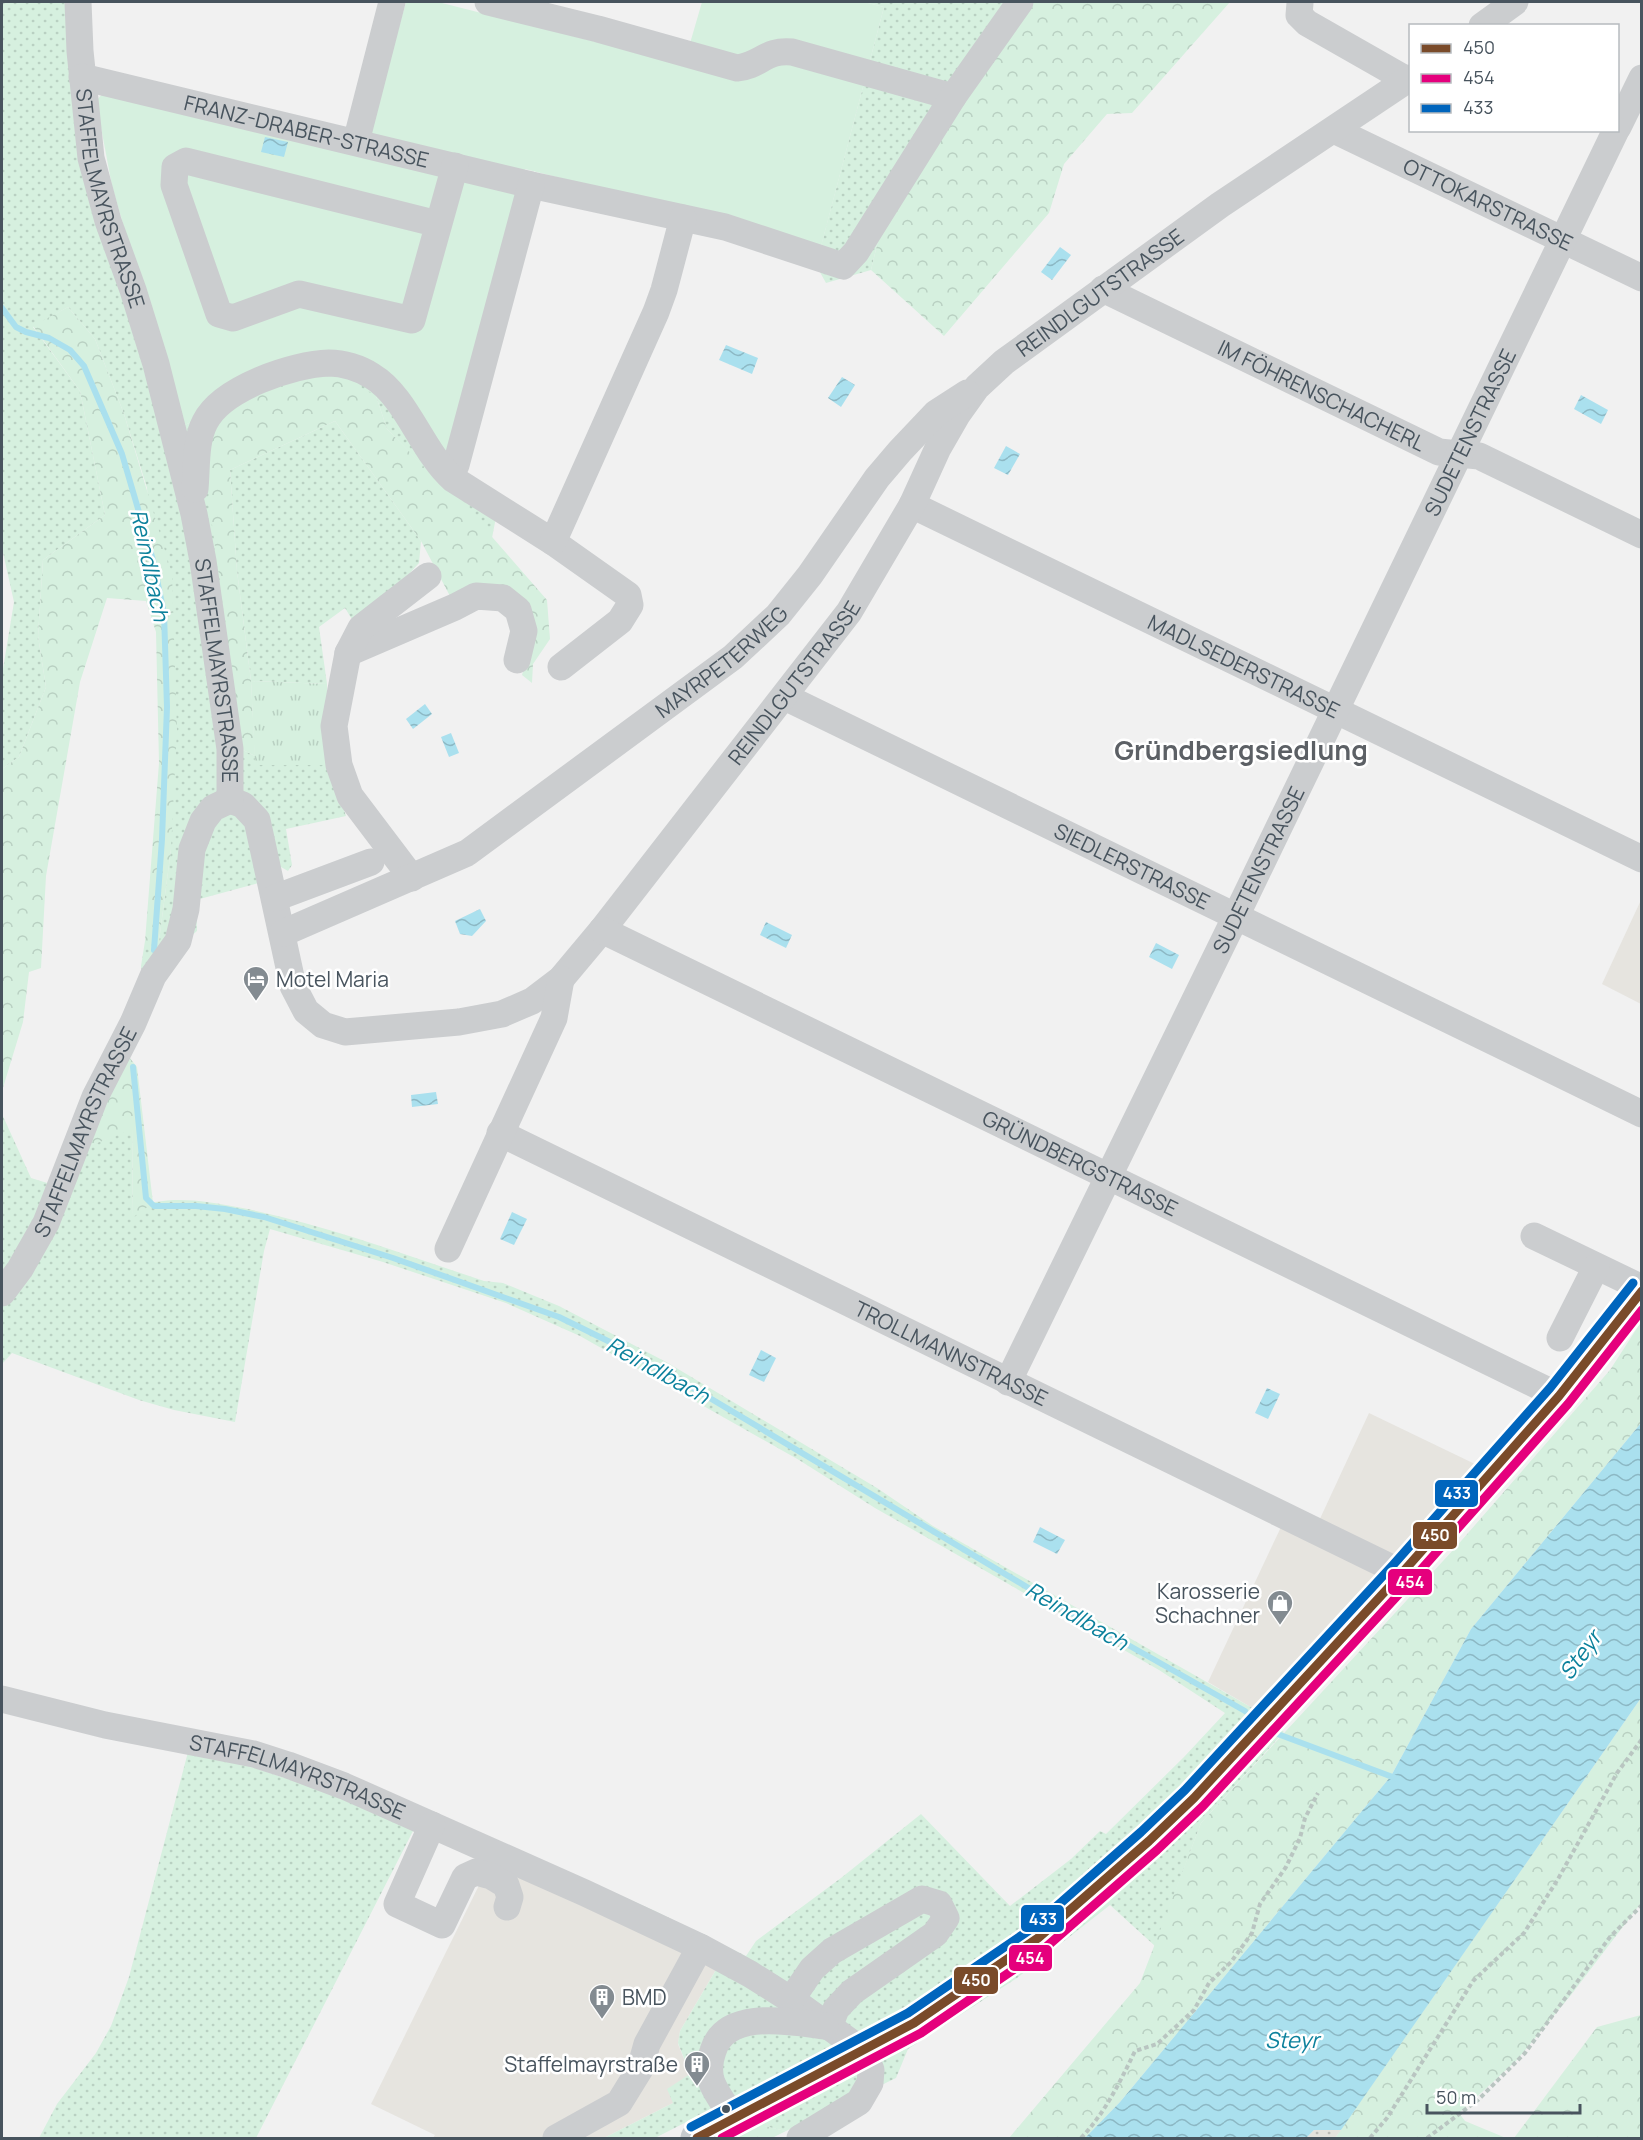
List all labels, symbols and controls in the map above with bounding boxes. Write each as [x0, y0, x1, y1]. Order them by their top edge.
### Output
legend [1409, 24, 1619, 132]
text: 450 [1463, 35, 1495, 59]
text: 454 [1463, 65, 1495, 89]
street label: STAFFELMAYRSTRASSE [70, 87, 152, 311]
street label: FRANZ-DRABER-STRASSE [181, 88, 432, 174]
text: 433 [1463, 95, 1494, 119]
street label: OTTOKARSTRASSE [1399, 151, 1578, 257]
street label: REINDLGUTSTRASSE [1010, 222, 1189, 363]
street label: IM FÖHRENSCHACHERL [1213, 333, 1430, 457]
street label: SUDETENSTRASSE [1418, 344, 1522, 521]
water label: Reindlbach [124, 506, 177, 625]
street label: STAFFELMAYRSTRASSE [189, 556, 244, 783]
street label: REINDLGUTSTRASSE [721, 595, 867, 771]
street label: MAYRPETERWEG [649, 600, 794, 724]
street label: MADLSEDERSTRASSE [1143, 608, 1345, 724]
district label: Gründbergsiedlung [1114, 731, 1368, 768]
street label: SUDETENSTRASSE [1206, 782, 1311, 958]
street label: SIEDLERSTRASSE [1050, 816, 1215, 916]
hotel icon: Motel Maria [241, 964, 271, 1002]
place label: Motel Maria [276, 965, 389, 993]
street label: STAFFELMAYRSTRASSE [27, 1022, 143, 1242]
street label: GRÜNDBERGSTRASSE [978, 1103, 1183, 1222]
street label: TROLLMANNSTRASSE [850, 1294, 1053, 1412]
water label: Reindlbach [601, 1329, 716, 1411]
line badge: 433 [1434, 1479, 1479, 1508]
text: 433 [1443, 1482, 1471, 1504]
line badge: 450 [1412, 1521, 1458, 1550]
text: 450 [1420, 1524, 1450, 1546]
line badge: 454 [1387, 1568, 1433, 1596]
text: 454 [1396, 1571, 1424, 1593]
water label: Reindlbach [1020, 1575, 1134, 1658]
place label: Karosserie Schachner [1155, 1577, 1260, 1629]
shop icon: Karosserie Schachner [1265, 1588, 1295, 1626]
water label: Steyr [1552, 1622, 1610, 1686]
street label: STAFFELMAYRSTRASSE [187, 1728, 410, 1825]
line badge: 433 [1020, 1904, 1065, 1933]
text: 433 [1029, 1908, 1057, 1930]
line badge: 454 [1008, 1944, 1053, 1972]
text: 454 [1016, 1947, 1044, 1969]
line badge: 450 [953, 1966, 999, 1995]
text: 450 [961, 1969, 991, 1991]
building icon: BMD [587, 1982, 617, 2020]
place label: BMD [622, 1983, 667, 2011]
water label: Steyr [1265, 2025, 1322, 2055]
building icon: Staffelmayrstraße [682, 2049, 712, 2087]
place label: Staffelmayrstraße [504, 2050, 678, 2078]
scale bar [1427, 2077, 1580, 2115]
text: 50 m [1436, 2085, 1476, 2109]
unlabelled marker [720, 2103, 732, 2115]

